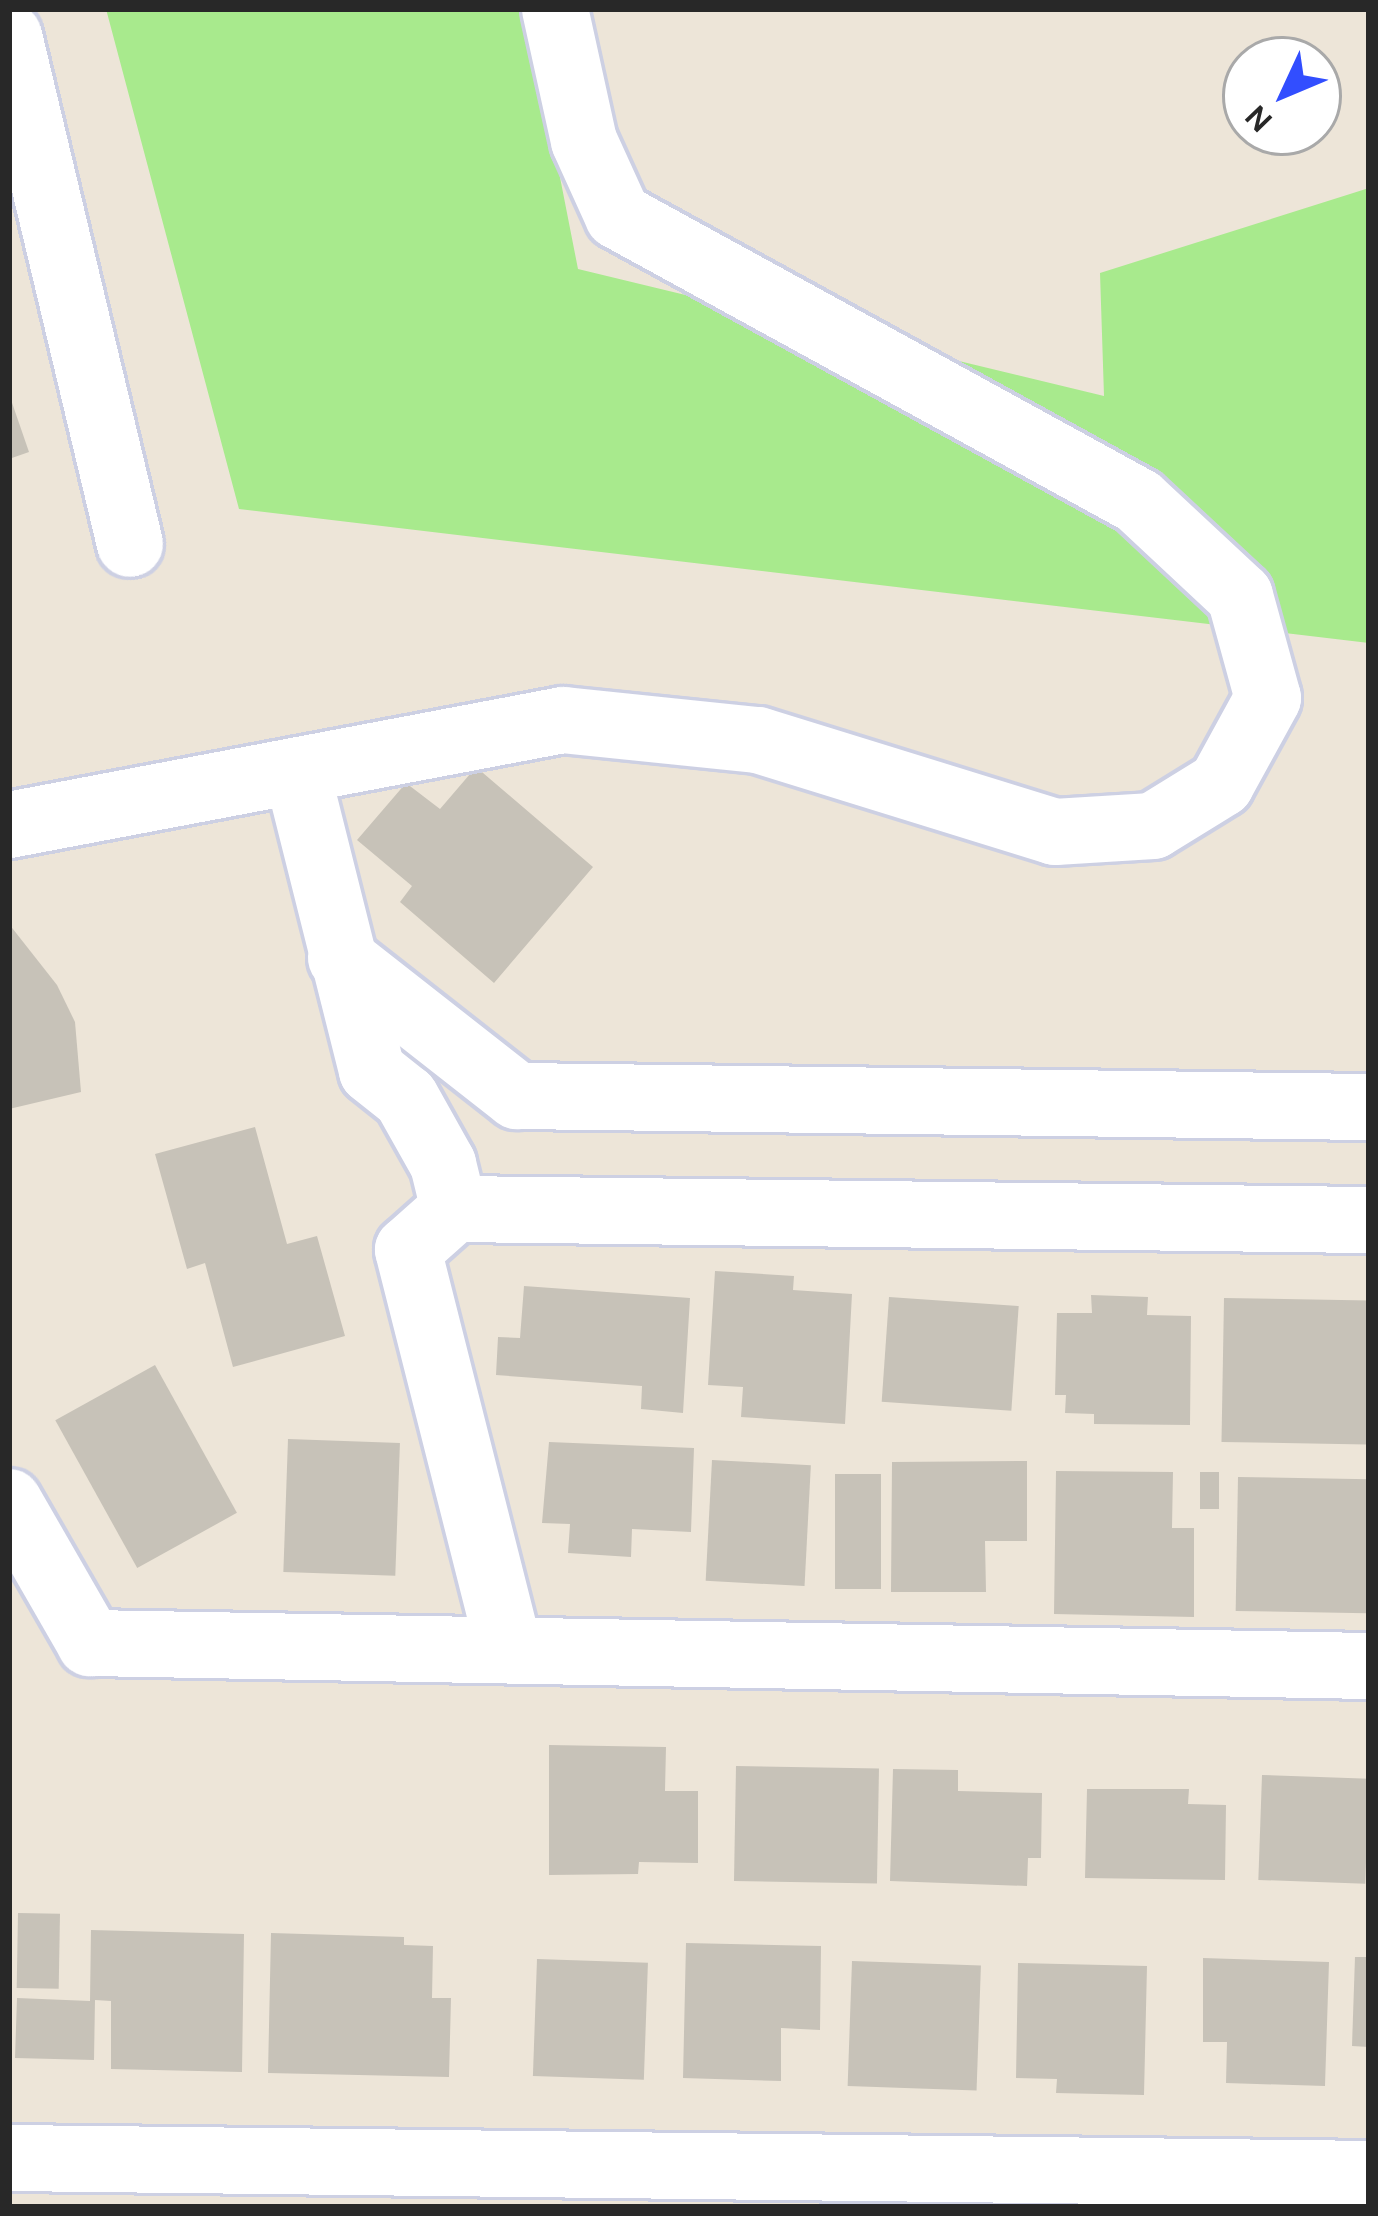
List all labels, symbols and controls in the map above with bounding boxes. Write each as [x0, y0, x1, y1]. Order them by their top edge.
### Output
north arrow [1222, 36, 1342, 156]
text: N [1236, 97, 1280, 141]

